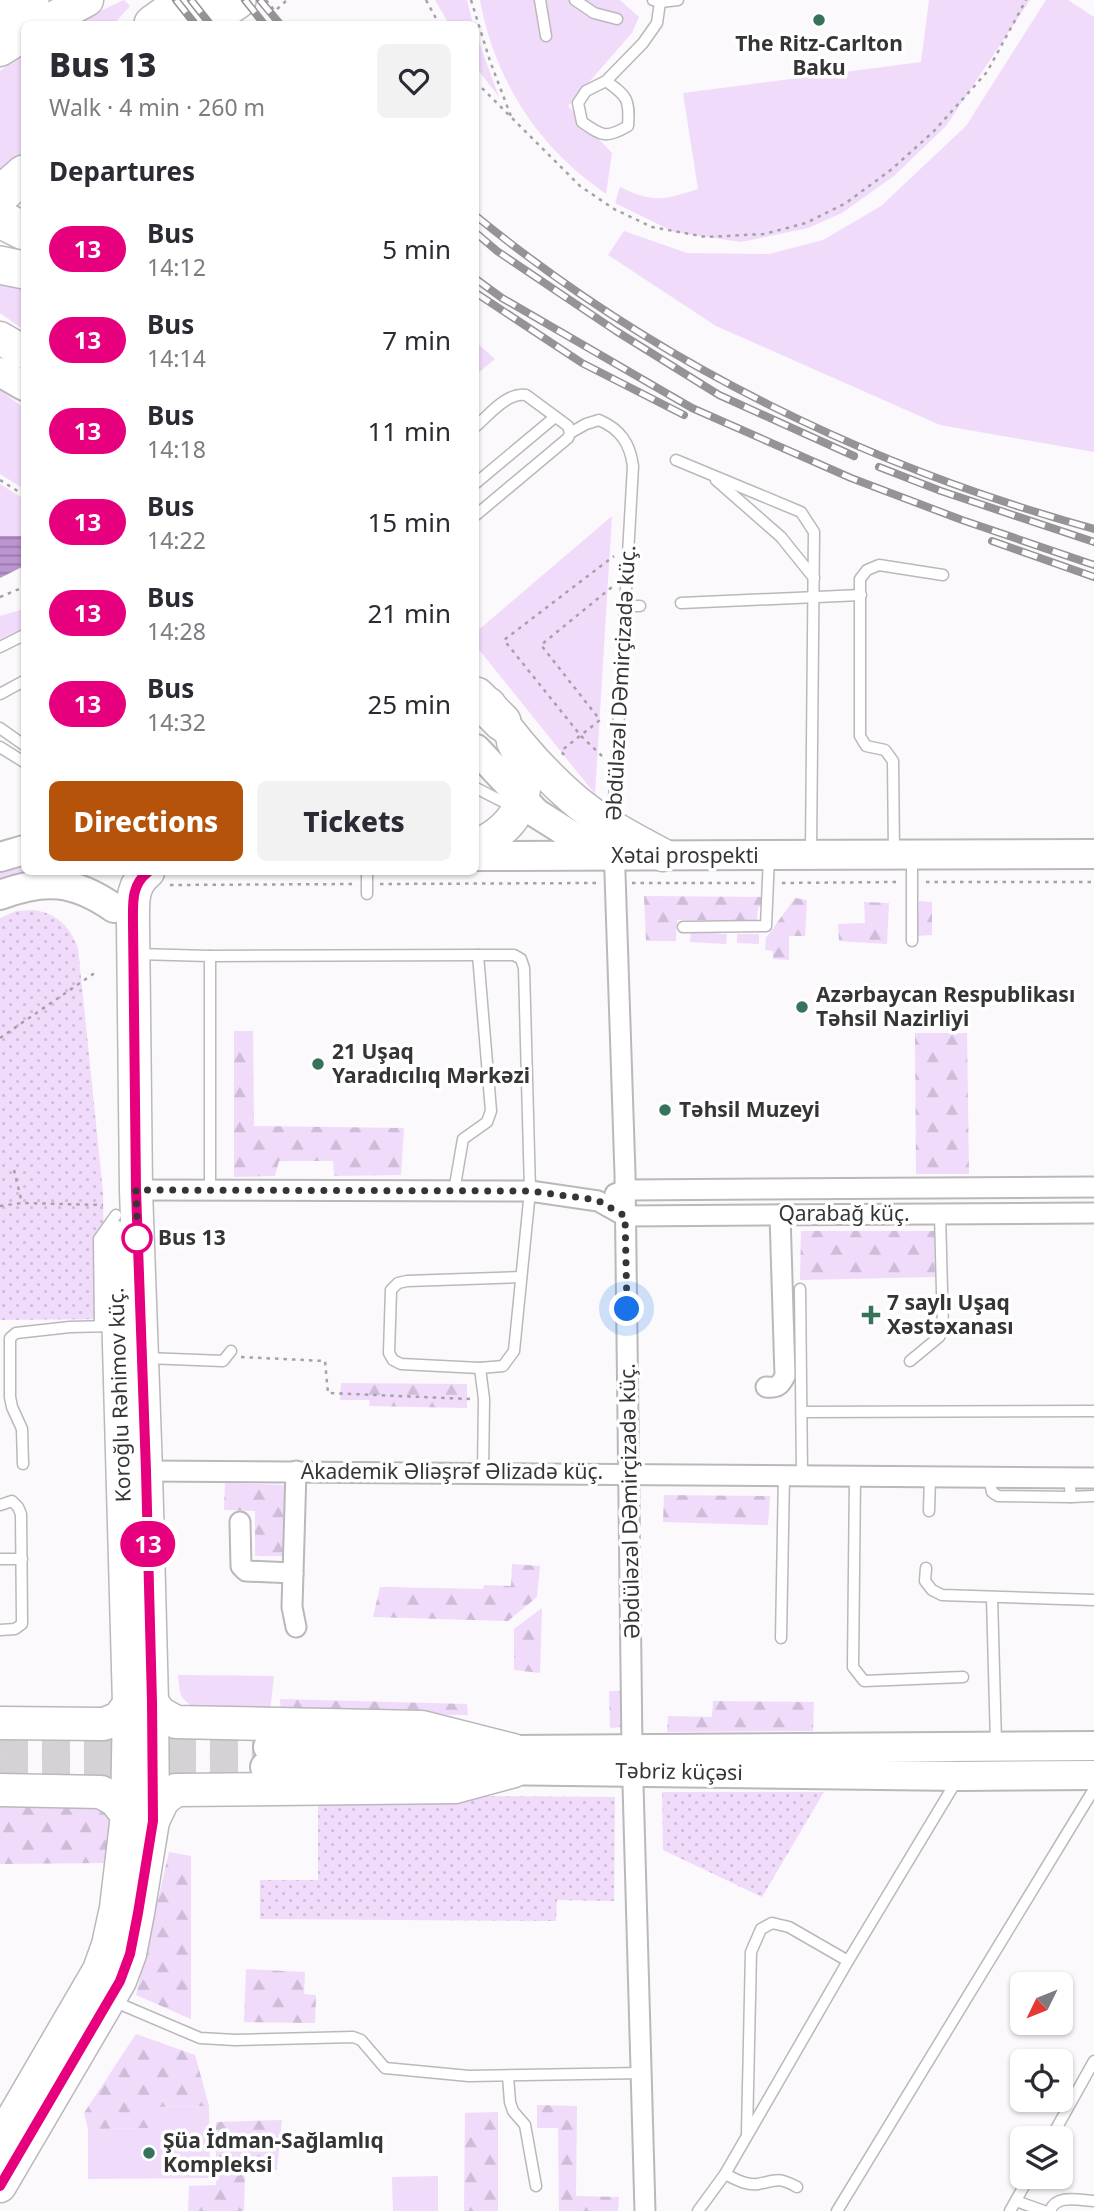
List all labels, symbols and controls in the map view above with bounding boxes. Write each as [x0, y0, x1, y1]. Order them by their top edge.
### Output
marker: The Ritz-Carlton Baku [811, 12, 827, 28]
place label: The Ritz-Carlton Baku [735, 29, 903, 81]
text: Bus 13 [49, 42, 156, 87]
button: heart [377, 44, 451, 118]
text: Walk · 4 min · 260 m [49, 91, 265, 123]
text: Departures [49, 153, 195, 189]
text: Bus [147, 215, 194, 251]
text: 5 min [382, 231, 451, 267]
text: 13 [74, 232, 101, 265]
text: 14:12 [147, 251, 206, 283]
text: Bus [147, 306, 194, 342]
text: 7 min [382, 322, 451, 358]
text: 13 [74, 323, 101, 356]
text: 14:14 [147, 342, 206, 374]
text: Bus [147, 397, 194, 433]
text: 11 min [367, 413, 451, 449]
text: 13 [74, 414, 101, 447]
text: 14:18 [147, 433, 206, 465]
text: Bus [147, 488, 194, 524]
text: 15 min [367, 504, 451, 540]
text: 13 [74, 505, 101, 538]
text: 14:22 [147, 524, 206, 556]
street label: Əbdüləzəl DƏmirçizadə küç. [599, 545, 641, 821]
text: Bus [147, 579, 194, 615]
text: 21 min [367, 595, 451, 631]
text: 13 [74, 596, 101, 629]
text: 14:28 [147, 615, 206, 647]
text: Bus [147, 670, 194, 706]
text: 25 min [367, 686, 451, 722]
text: 13 [74, 687, 101, 720]
text: 14:32 [147, 706, 206, 738]
button: Directions [49, 781, 243, 861]
button: Tickets [257, 781, 451, 861]
street label: Xətai prospekti [611, 841, 759, 869]
place label: Azərbaycan Respublikası Təhsil Nazirliyi [816, 980, 1075, 1032]
marker: Azərbaycan Respublikası Təhsil Nazirliyi [794, 999, 810, 1015]
place label: 21 Uşaq Yaradıcılıq Mərkəzi [332, 1037, 530, 1089]
marker: 21 Uşaq Yaradıcılıq Mərkəzi [310, 1056, 326, 1072]
place label: Təhsil Muzeyi [679, 1095, 820, 1123]
marker: Təhsil Muzeyi [657, 1102, 673, 1118]
street label: Qarabağ küç. [778, 1199, 910, 1227]
marker: Bus 13 [122, 1223, 152, 1253]
place label: Bus 13 [158, 1223, 226, 1251]
street label: Koroğlu Rəhimov küç. [101, 1287, 137, 1503]
place label: 7 saylı Uşaq Xəstəxanası [887, 1288, 1014, 1340]
your location [609, 1291, 644, 1326]
marker: 7 saylı Uşaq Xəstəxanası [861, 1305, 881, 1325]
street label: Əbdüləzəl DƏmirçizadə küç. [613, 1363, 645, 1639]
street label: Akademik Əliəşrəf Əlizadə küç. [301, 1457, 603, 1485]
line badge: 13 [116, 1521, 180, 1567]
text: 13 [134, 1527, 162, 1560]
street label: Təbriz küçəsi [615, 1756, 743, 1786]
north arrow [1010, 1972, 1073, 2035]
map controls [1010, 1972, 1073, 2189]
button: locate [1010, 2049, 1073, 2112]
place label: Şüa İdman-Sağlamlıq Kompleksi [163, 2126, 384, 2178]
button: layers [1010, 2126, 1073, 2189]
marker: Şüa İdman-Sağlamlıq Kompleksi [141, 2145, 157, 2161]

